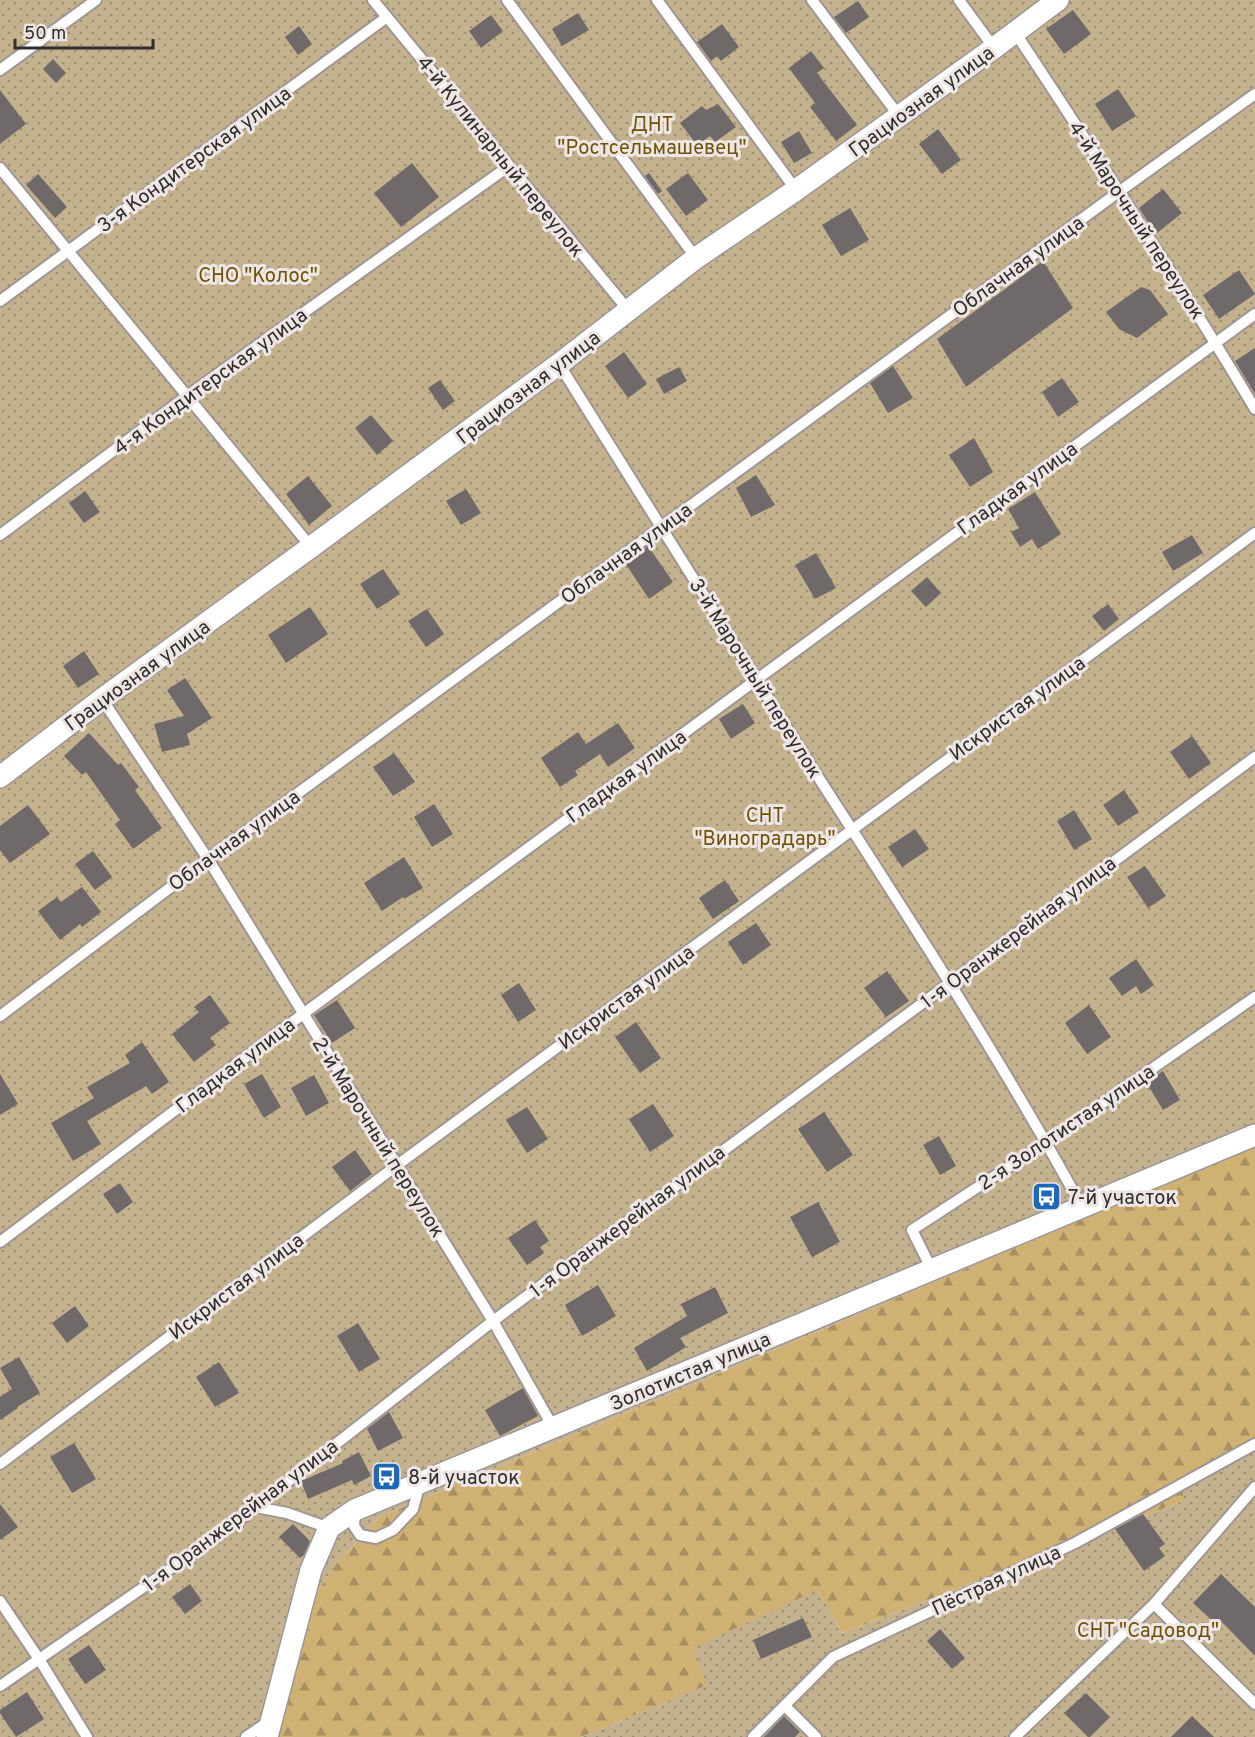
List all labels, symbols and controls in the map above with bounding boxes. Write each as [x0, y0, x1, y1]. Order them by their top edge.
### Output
scale bar [15, 12, 153, 50]
text: 50 m [24, 23, 66, 46]
street label: Грациозная улица [844, 41, 1000, 164]
street label: 4-й Кулинарный переулок [410, 51, 589, 263]
street label: 3-я Кондитерская улица [93, 81, 297, 240]
park label: ДНТ "Ростсельмашевец" [557, 113, 747, 162]
street label: 4-й Марочный переулок [1061, 117, 1209, 325]
street label: Облачная улица [948, 211, 1090, 324]
park label: СНО "Колос" [198, 264, 318, 290]
street label: 4-я Кондитерская улица [109, 303, 314, 462]
street label: Грациозная улица [452, 326, 607, 451]
street label: Гладкая улица [953, 437, 1084, 542]
street label: Облачная улица [556, 498, 698, 611]
street label: 3-й Марочный переулок [682, 574, 827, 784]
street label: Грациозная улица [60, 615, 216, 738]
street label: Искристая улица [945, 651, 1092, 768]
street label: Гладкая улица [562, 725, 693, 830]
street label: Облачная улица [164, 785, 306, 898]
park label: СНТ "Виноградарь" [695, 804, 835, 853]
street label: 1-я Оранжерейная улица [916, 851, 1122, 1016]
street label: Искристая улица [554, 940, 701, 1057]
street label: Гладкая улица [171, 1013, 301, 1120]
street label: 2-й Марочный переулок [305, 1033, 450, 1243]
street label: 2-я Золотистая улица [974, 1060, 1161, 1198]
street label: 1-я Оранжерейная улица [525, 1140, 731, 1305]
bus stop icon: 7-й участок [1031, 1181, 1063, 1213]
place label: 7-й участок [1068, 1186, 1177, 1212]
street label: Искристая улица [165, 1228, 310, 1347]
street label: Золотистая улица [607, 1327, 775, 1418]
street label: 1-я Оранжерейная улица [138, 1434, 344, 1599]
bus stop icon: 8-й участок [371, 1461, 403, 1493]
place label: 8-й участок [408, 1466, 520, 1492]
street label: Пёстрая улица [928, 1541, 1066, 1623]
park label: СНТ "Садовод" [1077, 1619, 1219, 1645]

